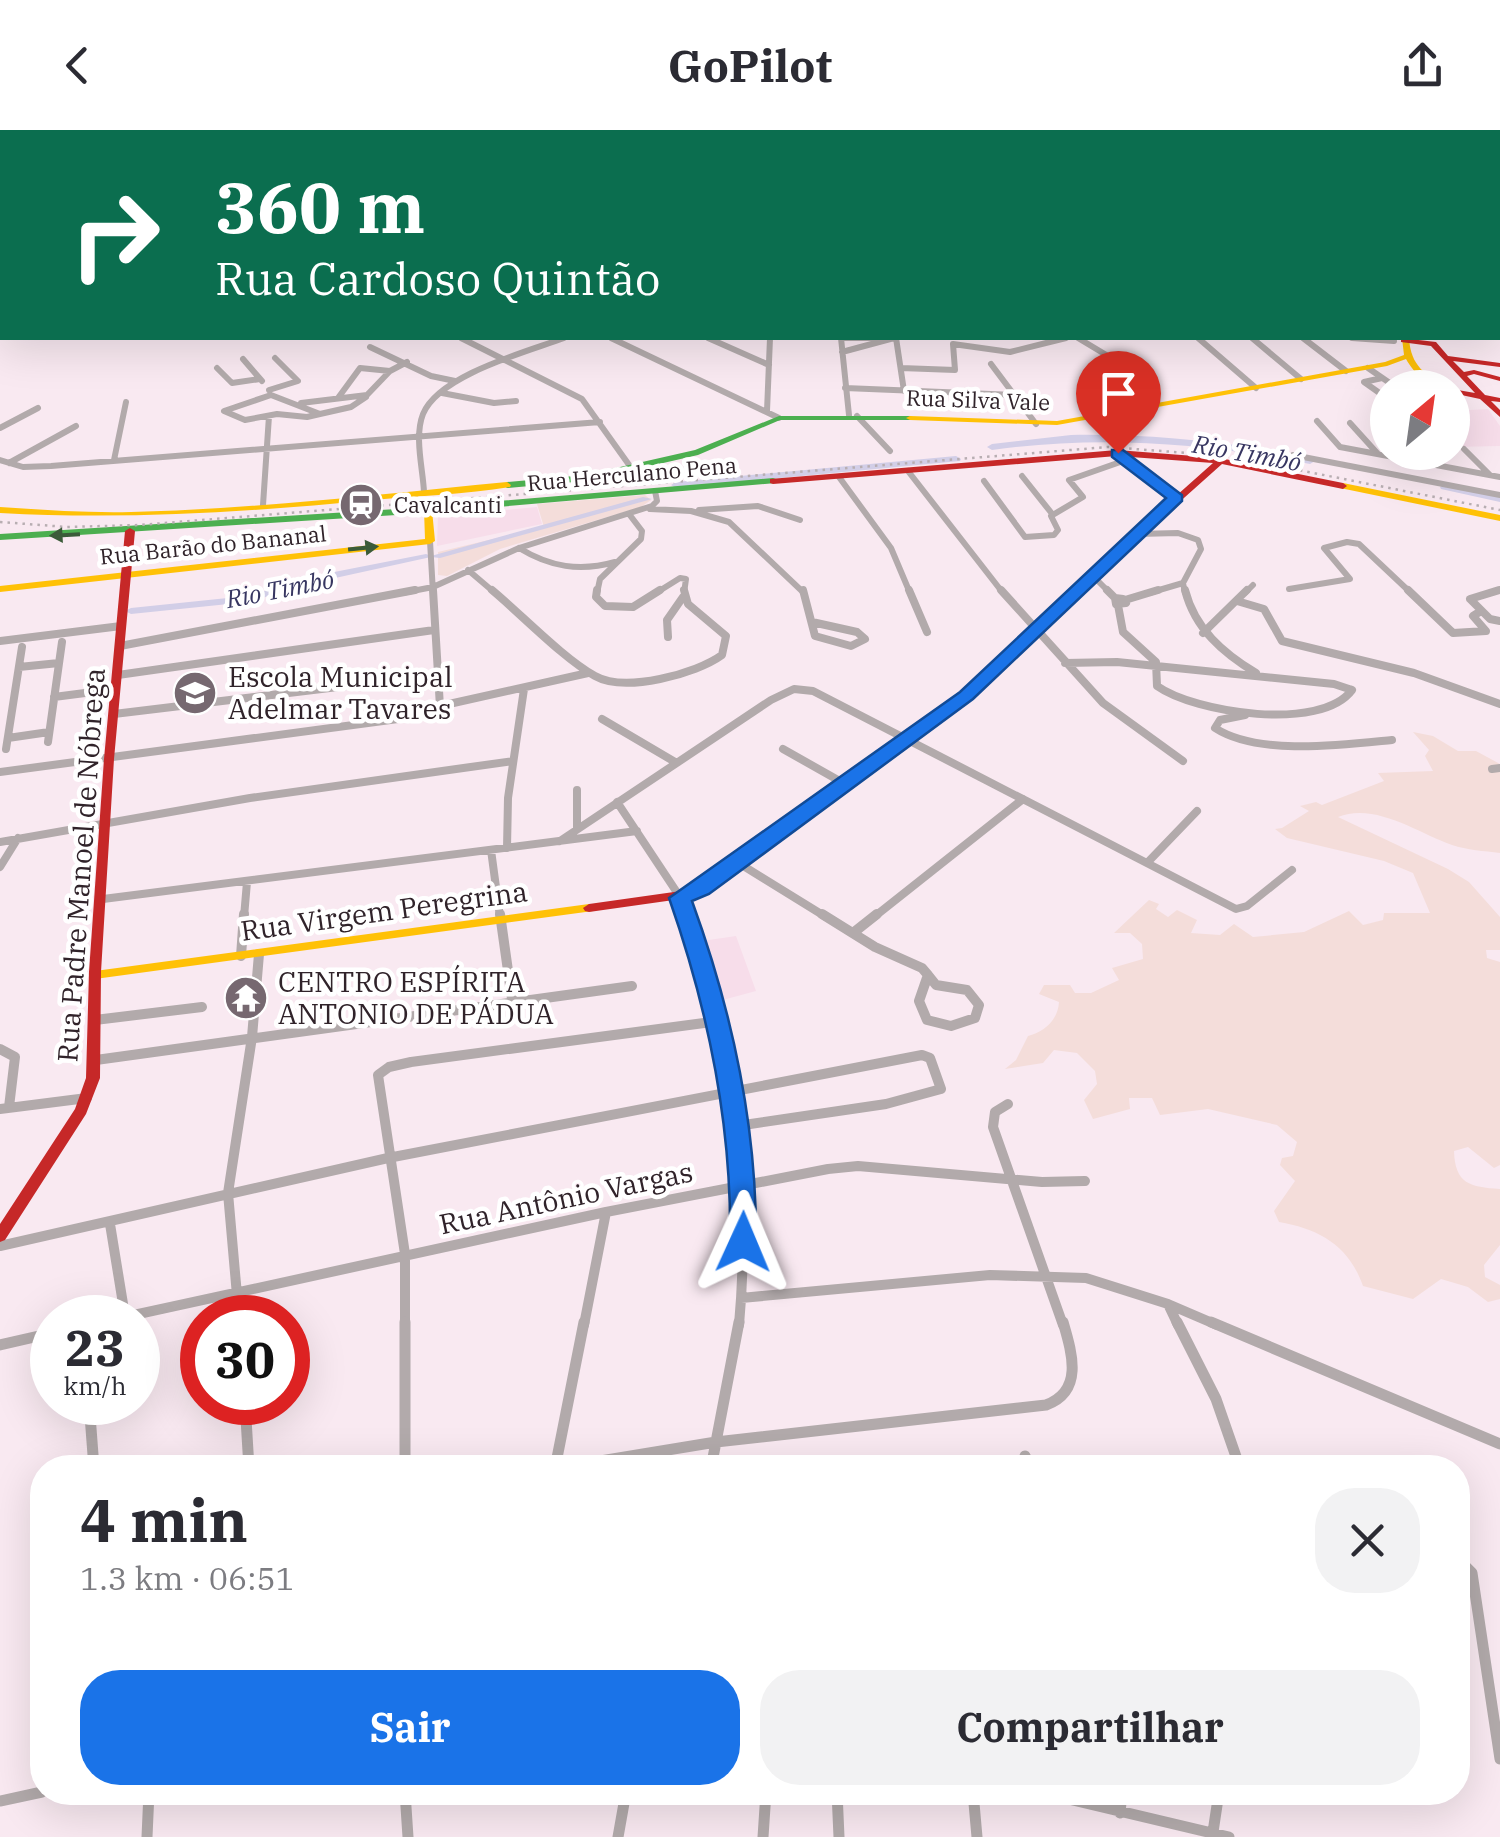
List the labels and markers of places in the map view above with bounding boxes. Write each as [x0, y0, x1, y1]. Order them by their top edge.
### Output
pin [1076, 351, 1161, 454]
station icon: Cavalcanti [338, 482, 384, 528]
place label: Cavalcanti [394, 490, 502, 519]
place label: Escola Municipal Adelmar Tavares [228, 658, 453, 727]
school or university icon: Escola Municipal Adelmar Tavares [172, 670, 218, 716]
place label: CENTRO ESPÍRITA ANTONIO DE PÁDUA [278, 963, 554, 1032]
temple icon: CENTRO ESPÍRITA ANTONIO DE PÁDUA [223, 975, 269, 1021]

